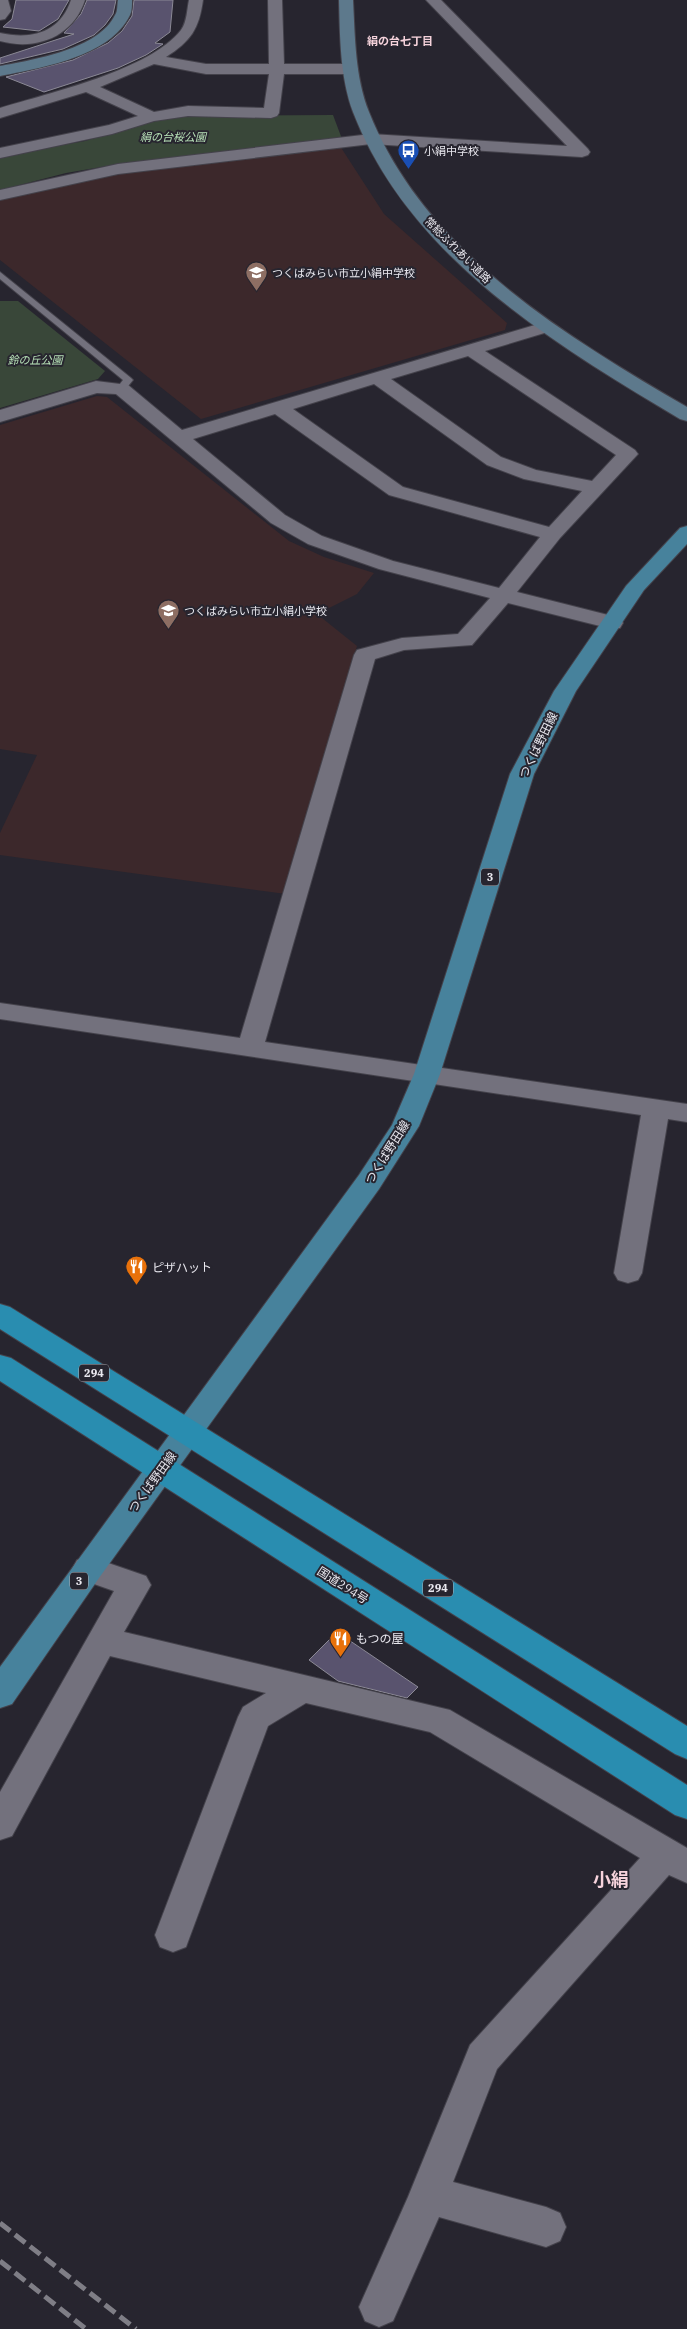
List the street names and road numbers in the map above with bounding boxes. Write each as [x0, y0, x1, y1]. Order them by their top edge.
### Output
street label: 常総ふれあい道路 [422, 214, 494, 286]
street label: つくば野田線 [515, 709, 561, 781]
road number: 3 [481, 869, 499, 886]
street label: つくば野田線 [362, 1117, 412, 1187]
road number: 294 [79, 1365, 109, 1382]
street label: つくば野田線 [125, 1448, 179, 1516]
street label: 国道294号 [315, 1563, 371, 1607]
road number: 3 [70, 1572, 88, 1590]
road number: 294 [423, 1580, 453, 1596]

